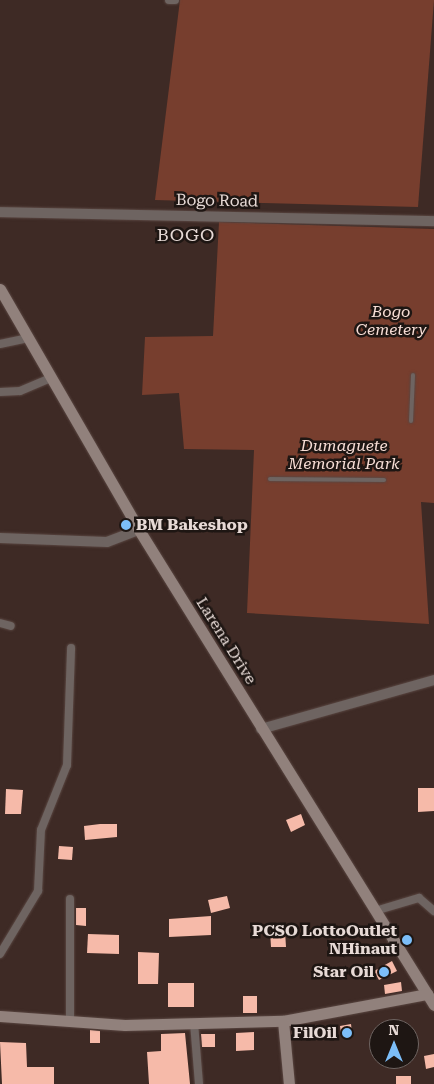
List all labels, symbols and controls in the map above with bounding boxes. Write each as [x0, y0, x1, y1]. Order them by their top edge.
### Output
street label: Bogo Road [176, 191, 258, 211]
district label: BOGO [156, 224, 216, 246]
park label: Bogo Cemetery [356, 302, 426, 340]
park label: Dumaguete Memorial Park [288, 436, 400, 474]
place label: BM Bakeshop [136, 515, 248, 535]
marker: BM Bakeshop [120, 519, 132, 531]
street label: Larena Drive [192, 594, 260, 688]
place label: PCSO LottoOutlet NHinaut [252, 921, 397, 959]
marker: PCSO LottoOutlet NHinaut [401, 934, 413, 946]
place label: Star Oil [313, 962, 374, 982]
marker: Star Oil [378, 966, 390, 978]
north arrow [369, 1019, 419, 1069]
text: N [389, 1022, 399, 1038]
place label: FilOil [293, 1023, 337, 1043]
marker: FilOil [341, 1027, 353, 1039]

